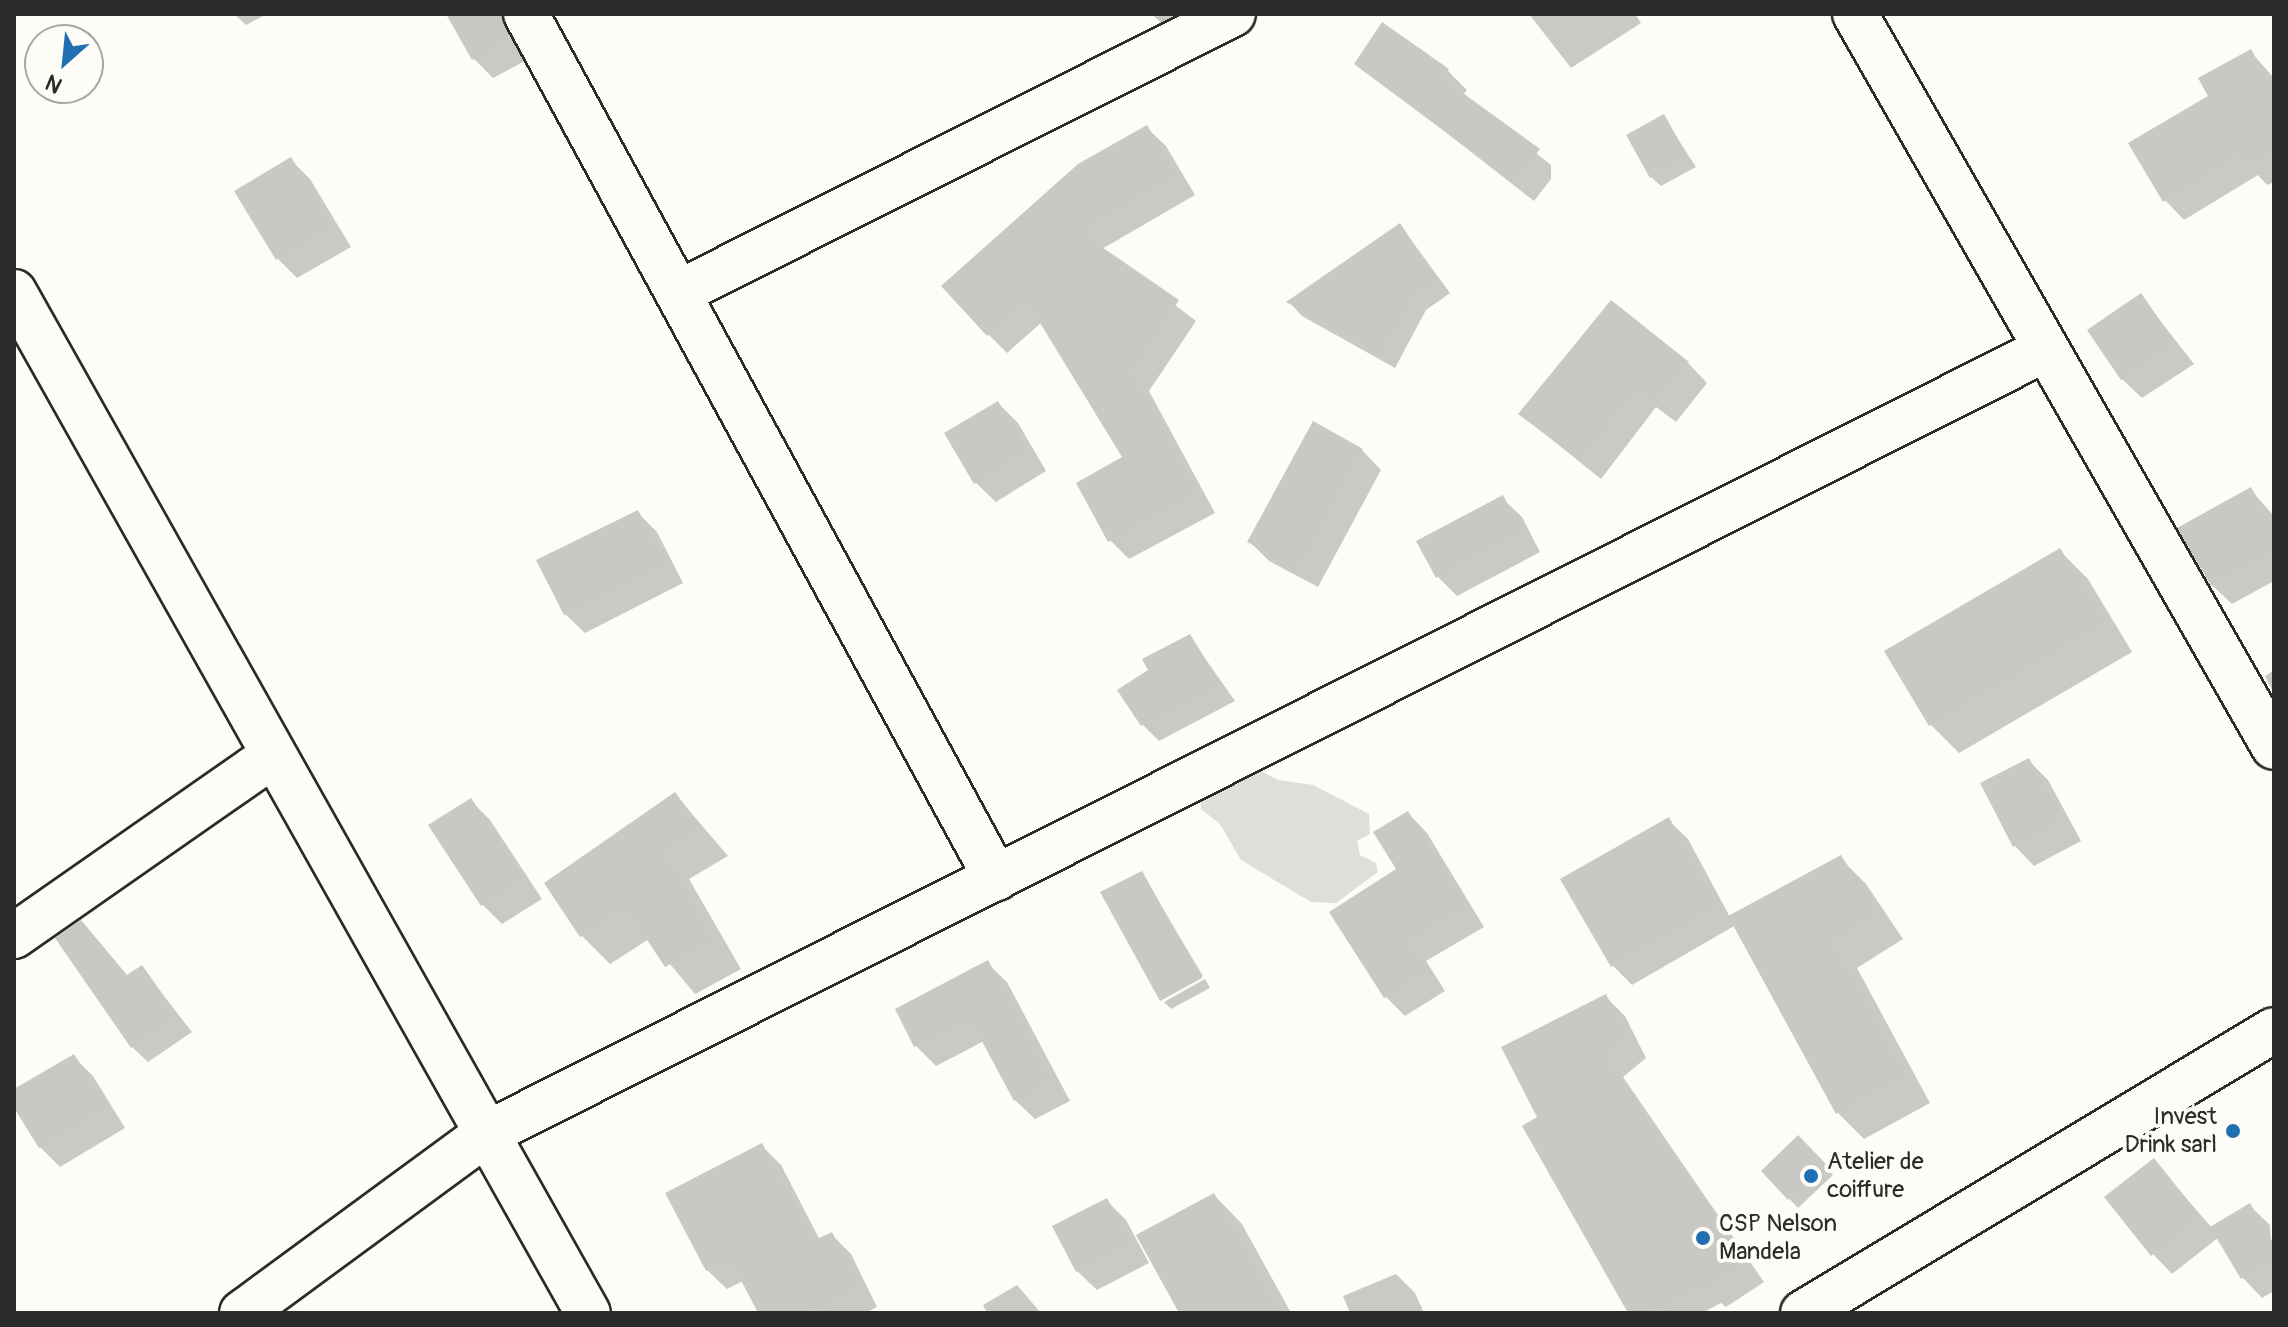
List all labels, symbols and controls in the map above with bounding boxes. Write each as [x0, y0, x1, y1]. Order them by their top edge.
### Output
north arrow [24, 24, 104, 104]
text: N [41, 68, 67, 99]
place label: Invest Drink sarl [2124, 1103, 2217, 1159]
marker: Invest Drink sarl [2224, 1122, 2242, 1140]
place label: Atelier de coiffure [1827, 1148, 1924, 1204]
marker: Atelier de coiffure [1802, 1167, 1820, 1185]
place label: CSP Nelson Mandela [1719, 1210, 1837, 1266]
marker: CSP Nelson Mandela [1694, 1229, 1712, 1247]

